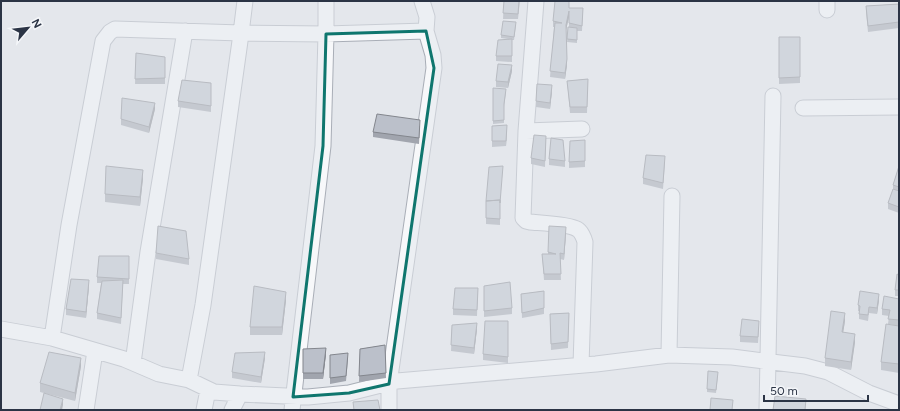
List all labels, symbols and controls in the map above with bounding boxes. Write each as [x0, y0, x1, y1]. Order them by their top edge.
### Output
north arrow [8, 8, 48, 48]
text: N [29, 17, 44, 30]
scale bar [764, 377, 868, 403]
text: 50 m [770, 384, 798, 398]

